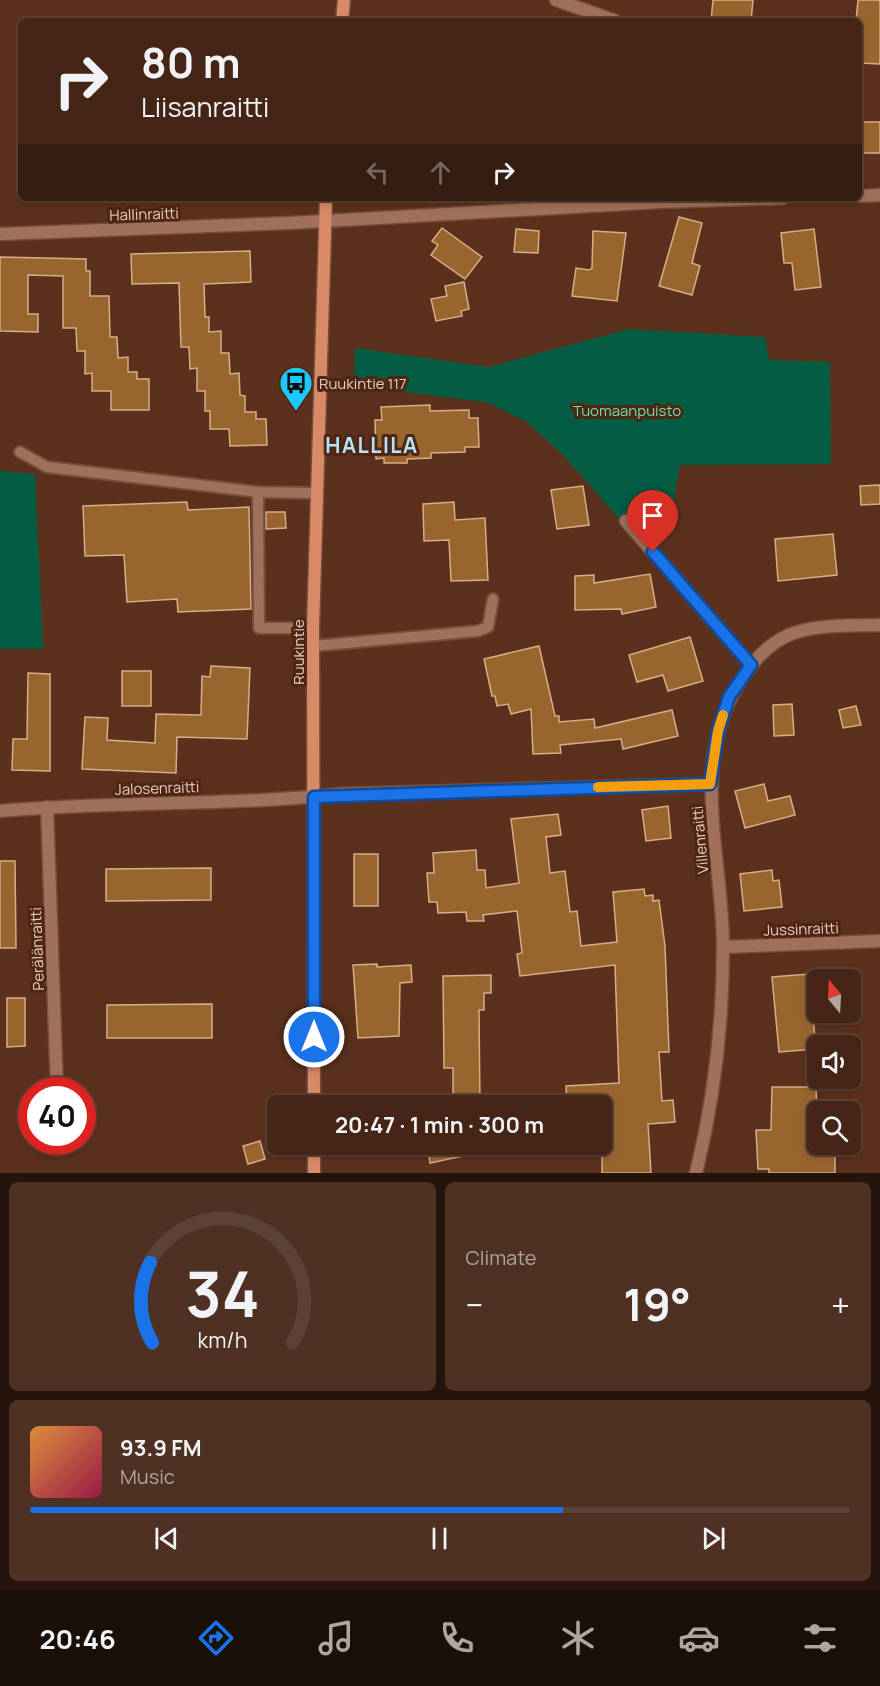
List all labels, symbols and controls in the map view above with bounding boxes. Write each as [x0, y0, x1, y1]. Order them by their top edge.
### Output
text: 80 m [141, 33, 241, 91]
icon: right [42, 42, 120, 120]
text: Liisanraitti [141, 88, 269, 125]
icon: left [361, 156, 394, 189]
icon: ahead [424, 156, 457, 189]
icon: right [487, 156, 520, 189]
street label: Hallinraitti [109, 202, 179, 226]
bus stop icon: Ruukintie 117 [278, 365, 314, 412]
place label: Ruukintie 117 [319, 373, 407, 394]
park label: Tuomaanpuisto [573, 400, 681, 421]
district label: HALLILA [325, 431, 419, 459]
pin [627, 490, 678, 552]
icon: arrive [636, 499, 669, 532]
street label: Ruukintie [288, 619, 309, 685]
street label: Jalosenraitti [114, 776, 200, 800]
street label: Villenraitti [687, 805, 713, 875]
street label: Perälänraitti [25, 907, 49, 991]
street label: Jussinraitti [763, 917, 839, 941]
north arrow [807, 969, 861, 1023]
map controls [807, 969, 861, 1155]
position arrow [282, 1005, 346, 1069]
button: sound [807, 1035, 861, 1089]
speed limit sign: 40 [18, 1077, 96, 1155]
button: search [807, 1101, 861, 1155]
text: 20:47 · 1 min · 300 m [335, 1110, 544, 1140]
text: Climate [466, 1244, 537, 1271]
text: 34 [185, 1250, 259, 1336]
text: 19° [623, 1273, 691, 1335]
text: − [466, 1282, 483, 1327]
text: + [831, 1282, 850, 1327]
text: km/h [197, 1326, 247, 1355]
text: 93.9 FM [120, 1433, 202, 1463]
text: Music [120, 1463, 175, 1490]
icon: previous [150, 1522, 183, 1555]
icon: pause [423, 1522, 456, 1555]
icon: next [697, 1522, 730, 1555]
icon: directions [195, 1617, 237, 1659]
icon: music [315, 1617, 357, 1659]
icon: phone [436, 1617, 478, 1659]
icon: climate [557, 1617, 599, 1659]
icon: car [678, 1617, 720, 1659]
icon: filters [799, 1617, 841, 1659]
text: 20:46 [39, 1620, 116, 1657]

